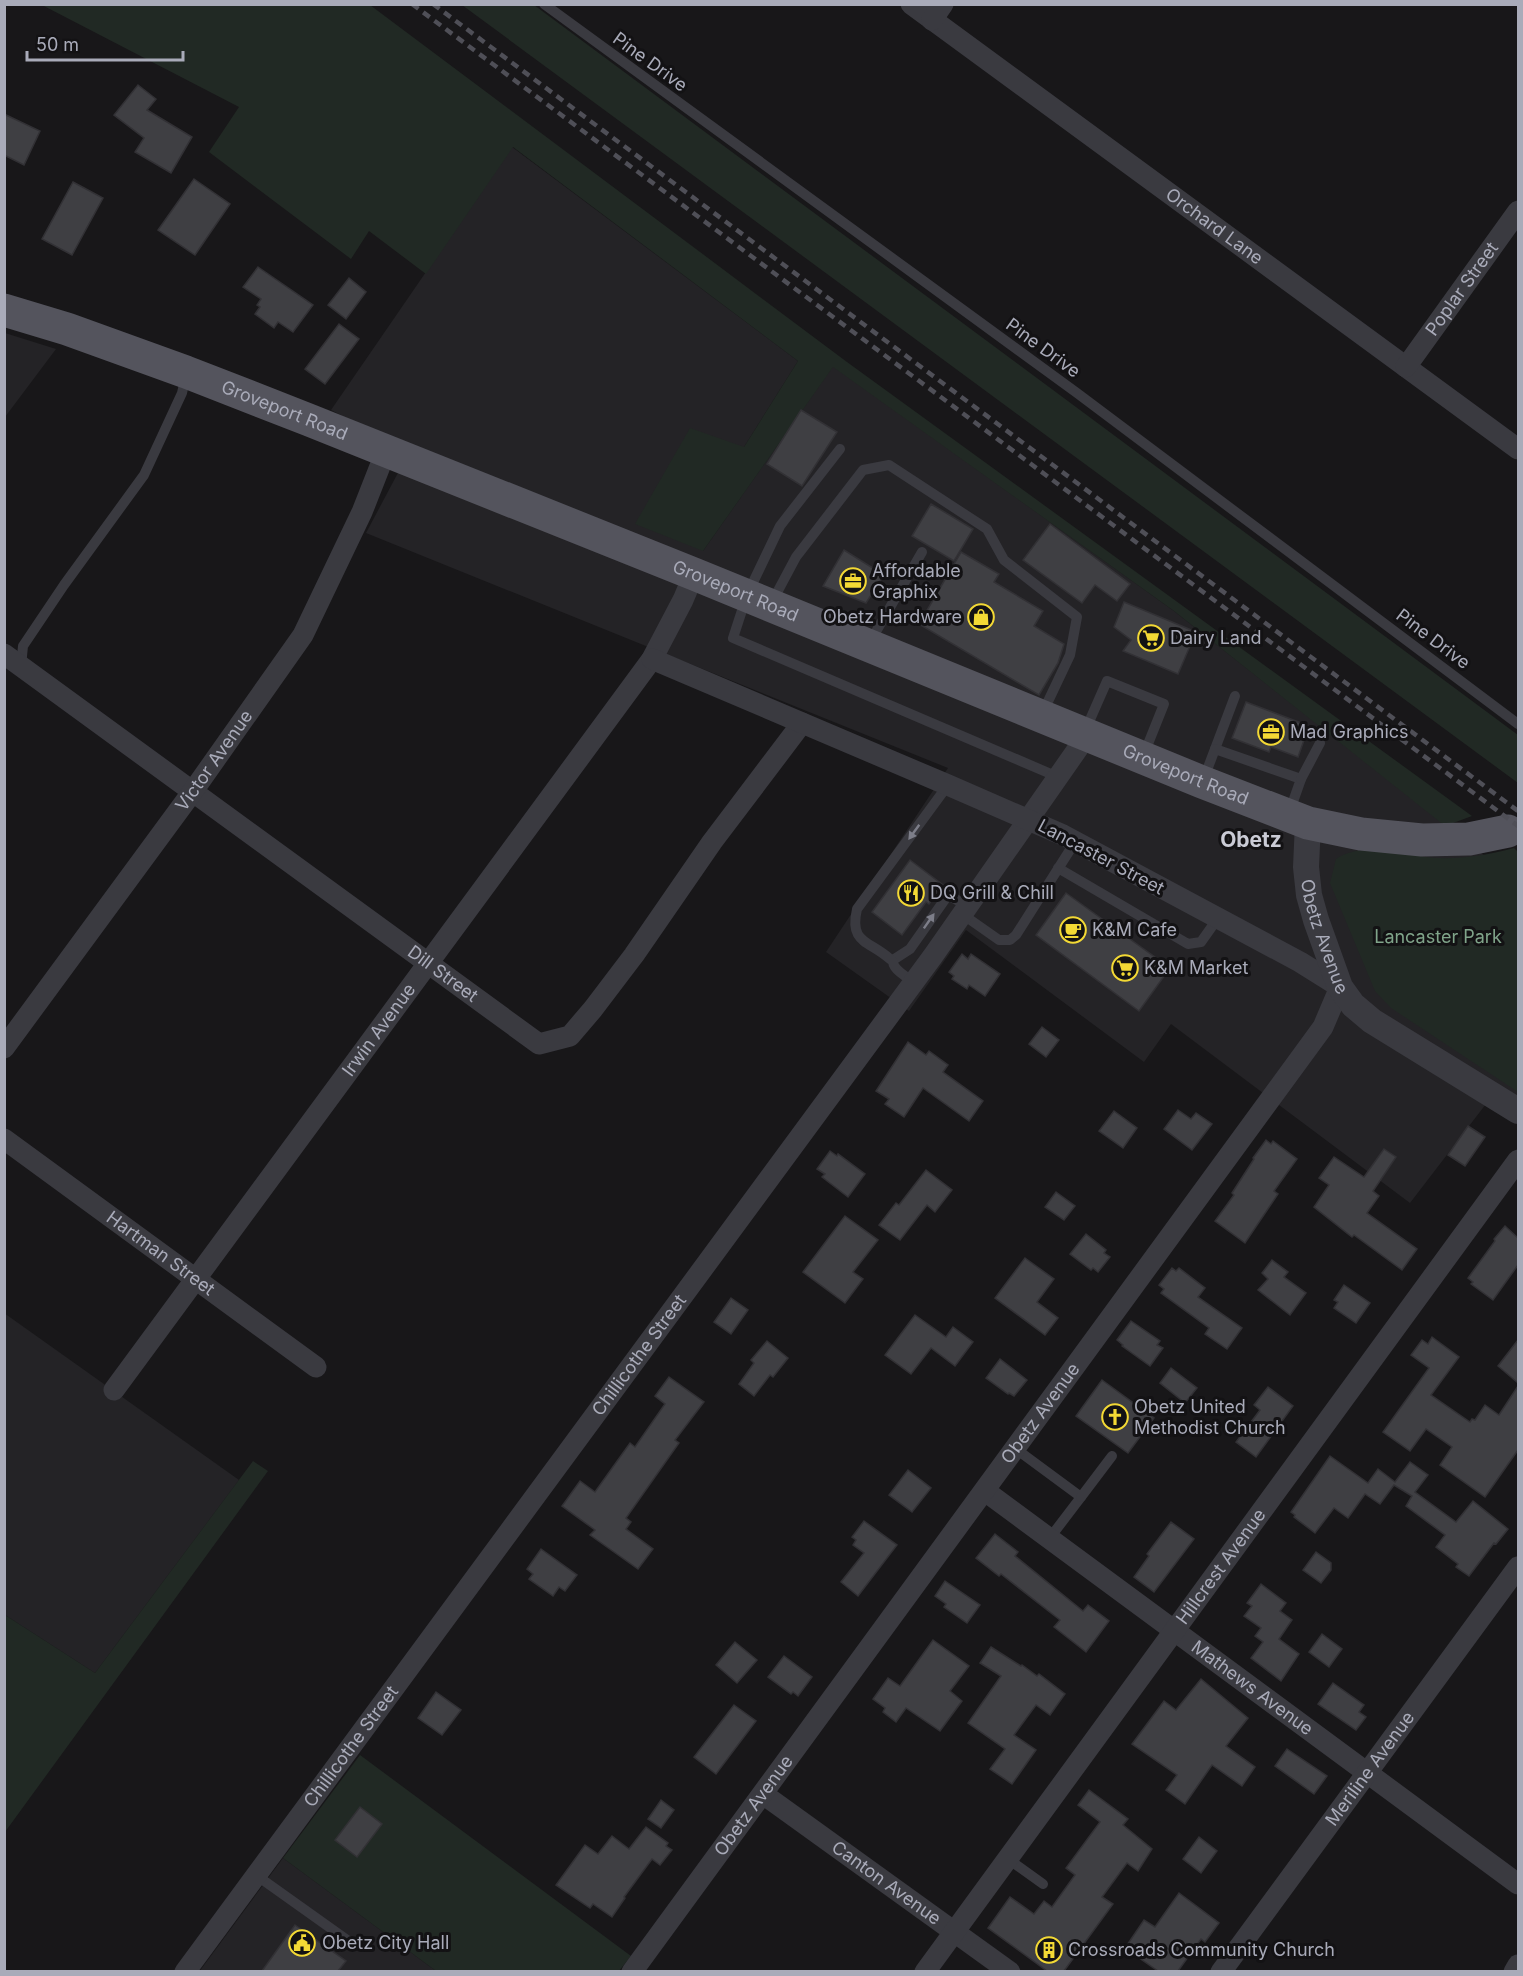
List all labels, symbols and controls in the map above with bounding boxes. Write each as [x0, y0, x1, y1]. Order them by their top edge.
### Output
scale bar [27, 24, 183, 62]
street label: Pine Drive [609, 28, 692, 96]
text: 50 m [36, 34, 79, 55]
street label: Orchard Lane [1162, 183, 1267, 268]
street label: Poplar Street [1421, 238, 1502, 340]
street label: Pine Drive [1002, 314, 1085, 382]
street label: Groveport Road [218, 376, 351, 444]
street label: Groveport Road [670, 556, 802, 626]
place label: Affordable Graphix [872, 560, 961, 602]
office icon: Affordable Graphix [838, 566, 868, 596]
shop icon: Obetz Hardware [966, 602, 996, 632]
street label: Pine Drive [1392, 604, 1474, 673]
place label: Obetz Hardware [823, 606, 962, 627]
supermarket icon: Dairy Land [1136, 623, 1166, 653]
place label: Dairy Land [1170, 627, 1262, 648]
street label: Victor Avenue [171, 706, 257, 815]
office icon: Mad Graphics [1256, 717, 1286, 747]
place label: Mad Graphics [1290, 721, 1409, 742]
street label: Groveport Road [1120, 740, 1252, 809]
street label: Lancaster Street [1035, 814, 1168, 899]
one-way arrow [908, 824, 920, 840]
district label: Obetz [1220, 827, 1282, 852]
restaurant icon: DQ Grill & Chill [896, 878, 926, 908]
street label: Obetz Avenue [1297, 878, 1353, 998]
place label: DQ Grill & Chill [930, 882, 1054, 903]
one-way arrow [923, 914, 935, 930]
cafe icon: K&M Cafe [1058, 915, 1088, 945]
place label: K&M Cafe [1092, 919, 1177, 940]
park label: Lancaster Park [1374, 926, 1502, 947]
street label: Dill Street [404, 941, 482, 1006]
supermarket icon: K&M Market [1110, 953, 1140, 983]
place label: K&M Market [1144, 957, 1248, 978]
street label: Irwin Avenue [338, 979, 420, 1080]
street label: Hartman Street [103, 1207, 219, 1300]
street label: Chillicothe Street [587, 1290, 690, 1420]
street label: Obetz Avenue [996, 1359, 1084, 1468]
place label: Obetz United Methodist Church [1134, 1396, 1286, 1438]
church icon: Obetz United Methodist Church [1100, 1402, 1130, 1432]
street label: Hillcrest Avenue [1172, 1505, 1270, 1628]
street label: Mathews Avenue [1188, 1636, 1317, 1739]
street label: Chillicothe Street [299, 1681, 402, 1811]
street label: Meriline Avenue [1321, 1707, 1418, 1830]
street label: Obetz Avenue [709, 1751, 797, 1860]
street label: Canton Avenue [828, 1836, 945, 1929]
public building icon: Obetz City Hall [287, 1928, 317, 1958]
place label: Obetz City Hall [322, 1932, 449, 1953]
building icon: Crossroads Community Church [1034, 1935, 1064, 1965]
place label: Crossroads Community Church [1068, 1939, 1335, 1960]

